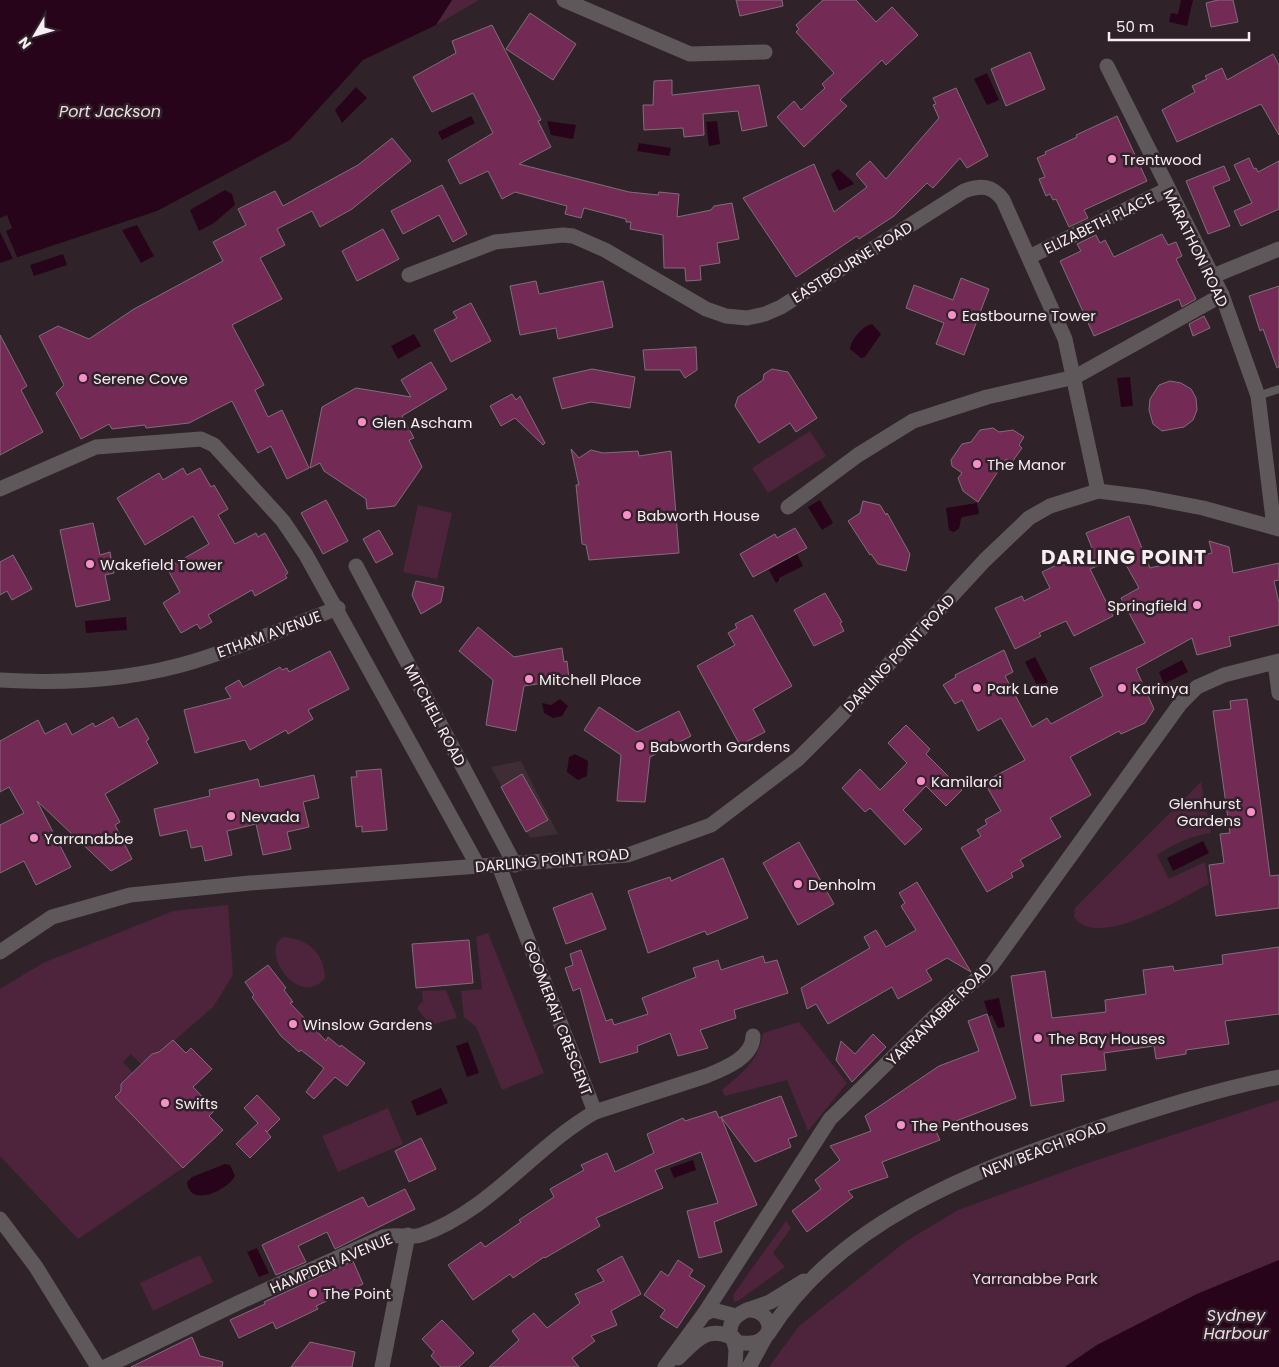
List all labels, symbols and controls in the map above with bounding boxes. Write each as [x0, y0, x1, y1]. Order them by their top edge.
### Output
north arrow [10, 10, 60, 60]
scale bar [1109, 10, 1249, 42]
text: 50 m [1116, 16, 1154, 37]
text: N [14, 33, 36, 53]
water label: Port Jackson [59, 100, 161, 123]
place label: Trentwood [1122, 149, 1202, 170]
marker: Trentwood [1106, 153, 1118, 165]
street label: MARATHON ROAD [1158, 186, 1234, 310]
street label: ELIZABETH PLACE [1040, 187, 1158, 259]
street label: EASTBOURNE ROAD [788, 216, 916, 308]
place label: Eastbourne Tower [962, 305, 1096, 326]
marker: Eastbourne Tower [946, 309, 958, 321]
place label: Serene Cove [93, 368, 188, 389]
marker: Serene Cove [77, 372, 89, 384]
place label: Glen Ascham [372, 412, 473, 433]
marker: Glen Ascham [356, 416, 368, 428]
place label: The Manor [987, 454, 1066, 475]
marker: The Manor [971, 458, 983, 470]
place label: Babworth House [637, 505, 760, 526]
marker: Babworth House [621, 509, 633, 521]
district label: DARLING POINT [1041, 543, 1207, 571]
place label: Wakefield Tower [100, 554, 223, 575]
marker: Wakefield Tower [84, 558, 96, 570]
street label: DARLING POINT ROAD [839, 589, 959, 717]
place label: Springfield [1107, 595, 1187, 616]
marker: Springfield [1191, 599, 1203, 611]
street label: ETHAM AVENUE [214, 605, 324, 663]
street label: MITCHELL ROAD [399, 660, 471, 770]
place label: Mitchell Place [539, 669, 641, 690]
marker: Mitchell Place [523, 673, 535, 685]
place label: Park Lane [987, 678, 1059, 699]
place label: Karinya [1132, 678, 1189, 699]
marker: Park Lane [971, 682, 983, 694]
marker: Karinya [1116, 682, 1128, 694]
place label: Babworth Gardens [650, 736, 790, 757]
marker: Babworth Gardens [634, 740, 646, 752]
place label: Kamilaroi [931, 771, 1002, 792]
marker: Kamilaroi [915, 775, 927, 787]
place label: Glenhurst Gardens [1169, 793, 1241, 831]
place label: Nevada [241, 806, 300, 827]
marker: Glenhurst Gardens [1245, 806, 1257, 818]
marker: Nevada [225, 810, 237, 822]
place label: Yarranabbe [44, 828, 134, 849]
marker: Yarranabbe [28, 832, 40, 844]
street label: DARLING POINT ROAD [474, 843, 630, 877]
place label: Denholm [808, 874, 876, 895]
marker: Denholm [792, 878, 804, 890]
street label: GOOMERAH CRESCENT [519, 937, 597, 1099]
street label: YARRANABBE ROAD [881, 958, 997, 1070]
place label: Winslow Gardens [303, 1014, 433, 1035]
marker: Winslow Gardens [287, 1018, 299, 1030]
place label: The Bay Houses [1048, 1028, 1166, 1049]
marker: The Bay Houses [1032, 1032, 1044, 1044]
place label: Swifts [175, 1093, 218, 1114]
marker: Swifts [159, 1097, 171, 1109]
place label: The Penthouses [911, 1115, 1029, 1136]
street label: NEW BEACH ROAD [979, 1116, 1109, 1182]
marker: The Penthouses [895, 1119, 907, 1131]
street label: HAMPDEN AVENUE [266, 1228, 396, 1298]
park label: Yarranabbe Park [972, 1268, 1098, 1289]
place label: The Point [323, 1283, 391, 1304]
marker: The Point [307, 1287, 319, 1299]
water label: Sydney Harbour [1203, 1304, 1270, 1345]

